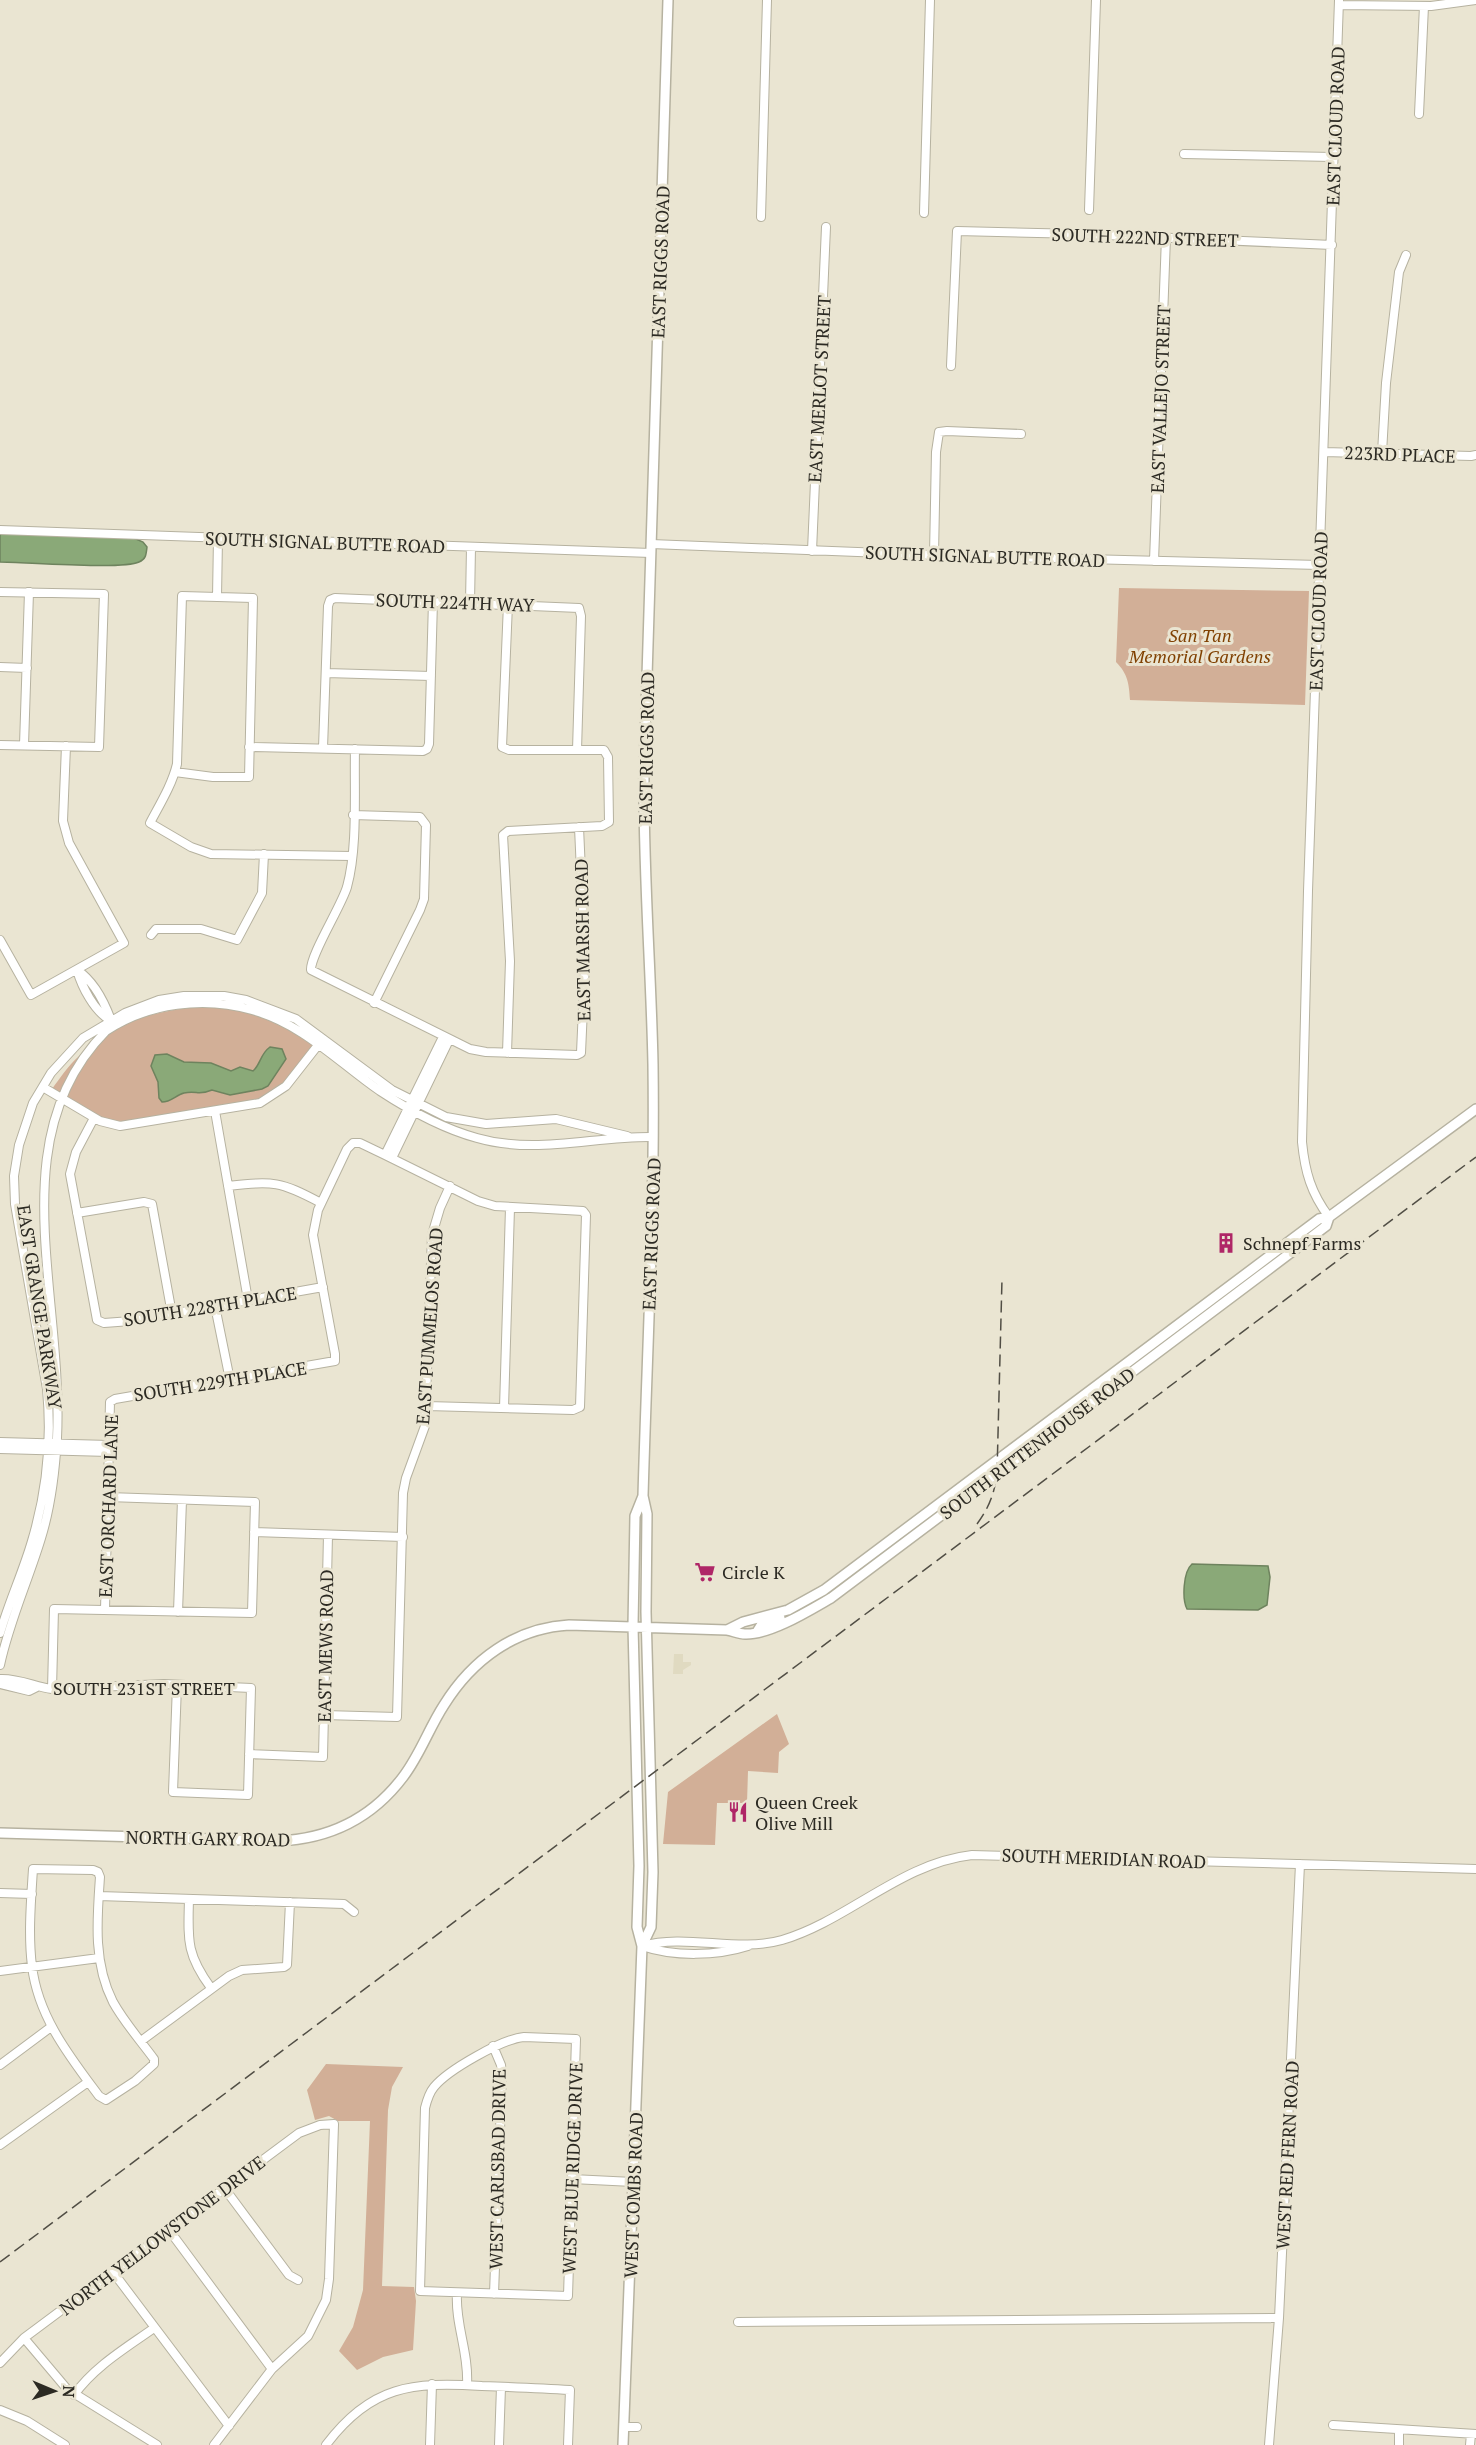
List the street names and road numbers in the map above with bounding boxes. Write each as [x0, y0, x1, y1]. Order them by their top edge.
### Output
street label: EAST CLOUD ROAD [1320, 46, 1350, 206]
street label: EAST RIGGS ROAD [645, 185, 675, 339]
street label: SOUTH 222ND STREET [1051, 222, 1239, 252]
street label: EAST MERLOT STREET [802, 295, 836, 483]
street label: EAST VALLEJO STREET [1145, 304, 1175, 494]
street label: 223RD PLACE [1344, 440, 1456, 468]
street label: SOUTH SIGNAL BUTTE ROAD [204, 526, 446, 558]
street label: EAST CLOUD ROAD [1303, 531, 1333, 691]
street label: SOUTH SIGNAL BUTTE ROAD [864, 540, 1106, 572]
street label: SOUTH 224TH WAY [375, 587, 535, 617]
street label: EAST RIGGS ROAD [633, 671, 659, 825]
street label: EAST MARSH ROAD [569, 858, 595, 1022]
street label: EAST RIGGS ROAD [636, 1157, 666, 1311]
street label: EAST GRANGE PARKWAY [12, 1203, 68, 1411]
street label: EAST PUMMELOS ROAD [410, 1227, 448, 1425]
street label: SOUTH 228TH PLACE [122, 1280, 298, 1332]
street label: SOUTH 229TH PLACE [132, 1355, 308, 1407]
street label: SOUTH RITTENHOUSE ROAD [934, 1362, 1140, 1524]
street label: EAST ORCHARD LANE [93, 1414, 123, 1598]
street label: EAST MEWS ROAD [312, 1569, 338, 1723]
street label: SOUTH 231ST STREET [53, 1676, 235, 1700]
street label: NORTH GARY ROAD [125, 1825, 291, 1851]
street label: SOUTH MERIDIAN ROAD [1001, 1842, 1207, 1874]
street label: WEST RED FERN ROAD [1270, 2060, 1304, 2250]
street label: WEST BLUE RIDGE DRIVE [556, 2062, 588, 2274]
street label: WEST CARLSBAD DRIVE [483, 2068, 511, 2270]
street label: WEST COMBS ROAD [618, 2112, 648, 2278]
street label: NORTH YELLOWSTONE DRIVE [54, 2150, 270, 2320]

